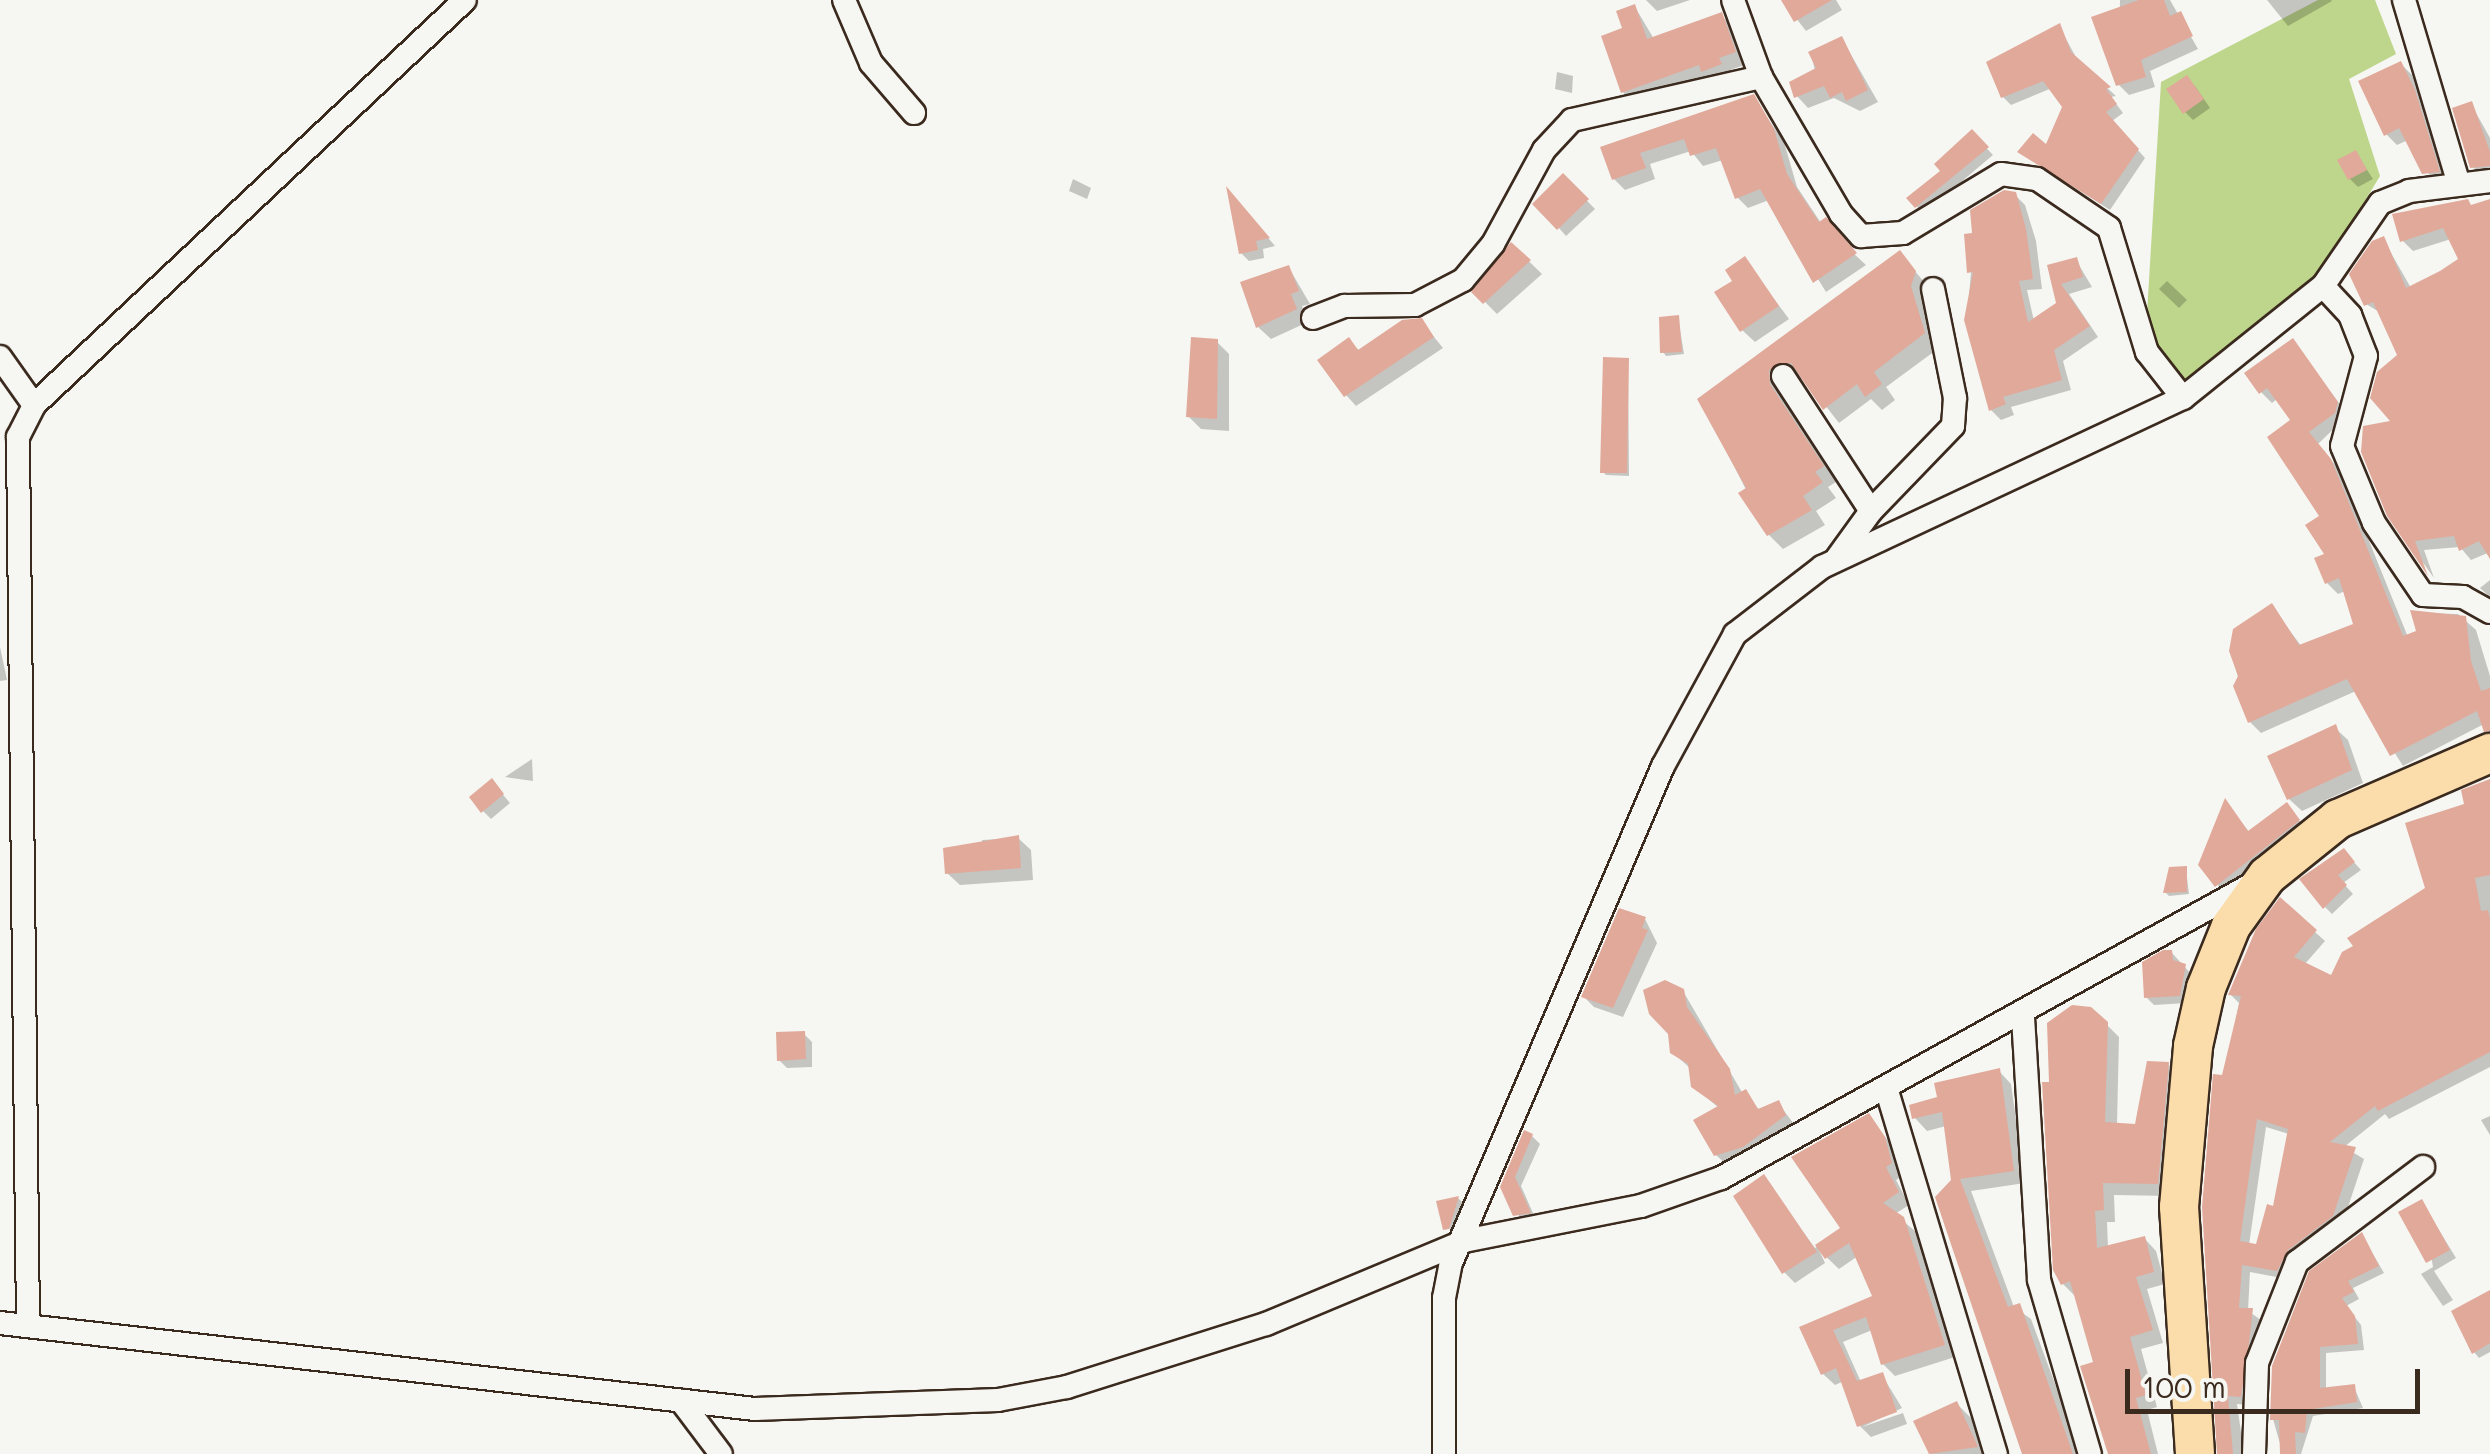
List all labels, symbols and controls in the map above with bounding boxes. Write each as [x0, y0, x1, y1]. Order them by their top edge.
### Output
scale bar [2130, 1349, 2425, 1411]
text: 100 m [2142, 1366, 2226, 1406]

